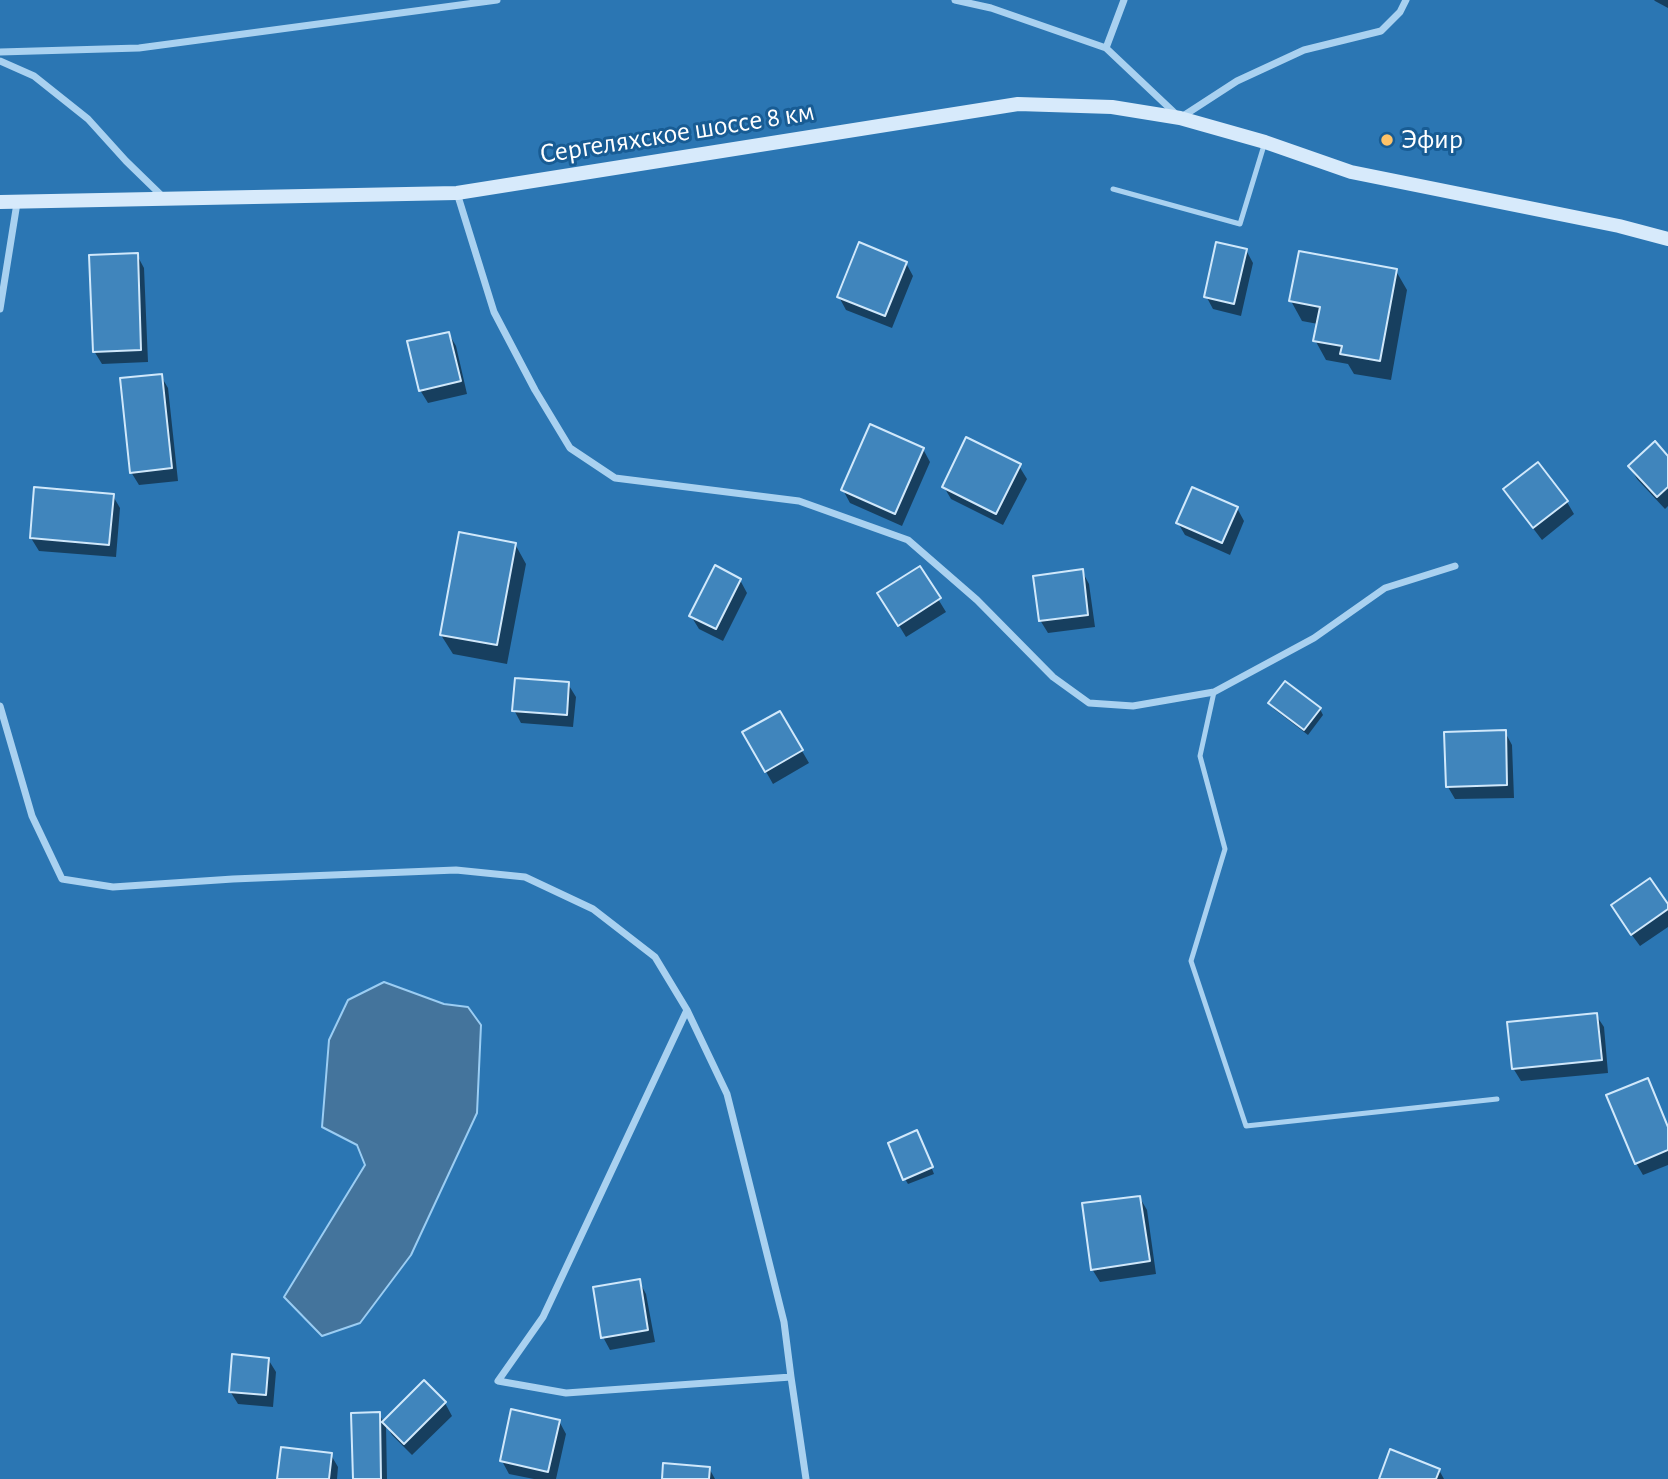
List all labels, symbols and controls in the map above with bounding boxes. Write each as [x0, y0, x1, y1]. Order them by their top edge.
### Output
street label: Сергеляхское шоссе 8 км [537, 95, 817, 171]
place label: Эфир [1401, 123, 1463, 157]
marker: Эфир [1379, 132, 1395, 148]

